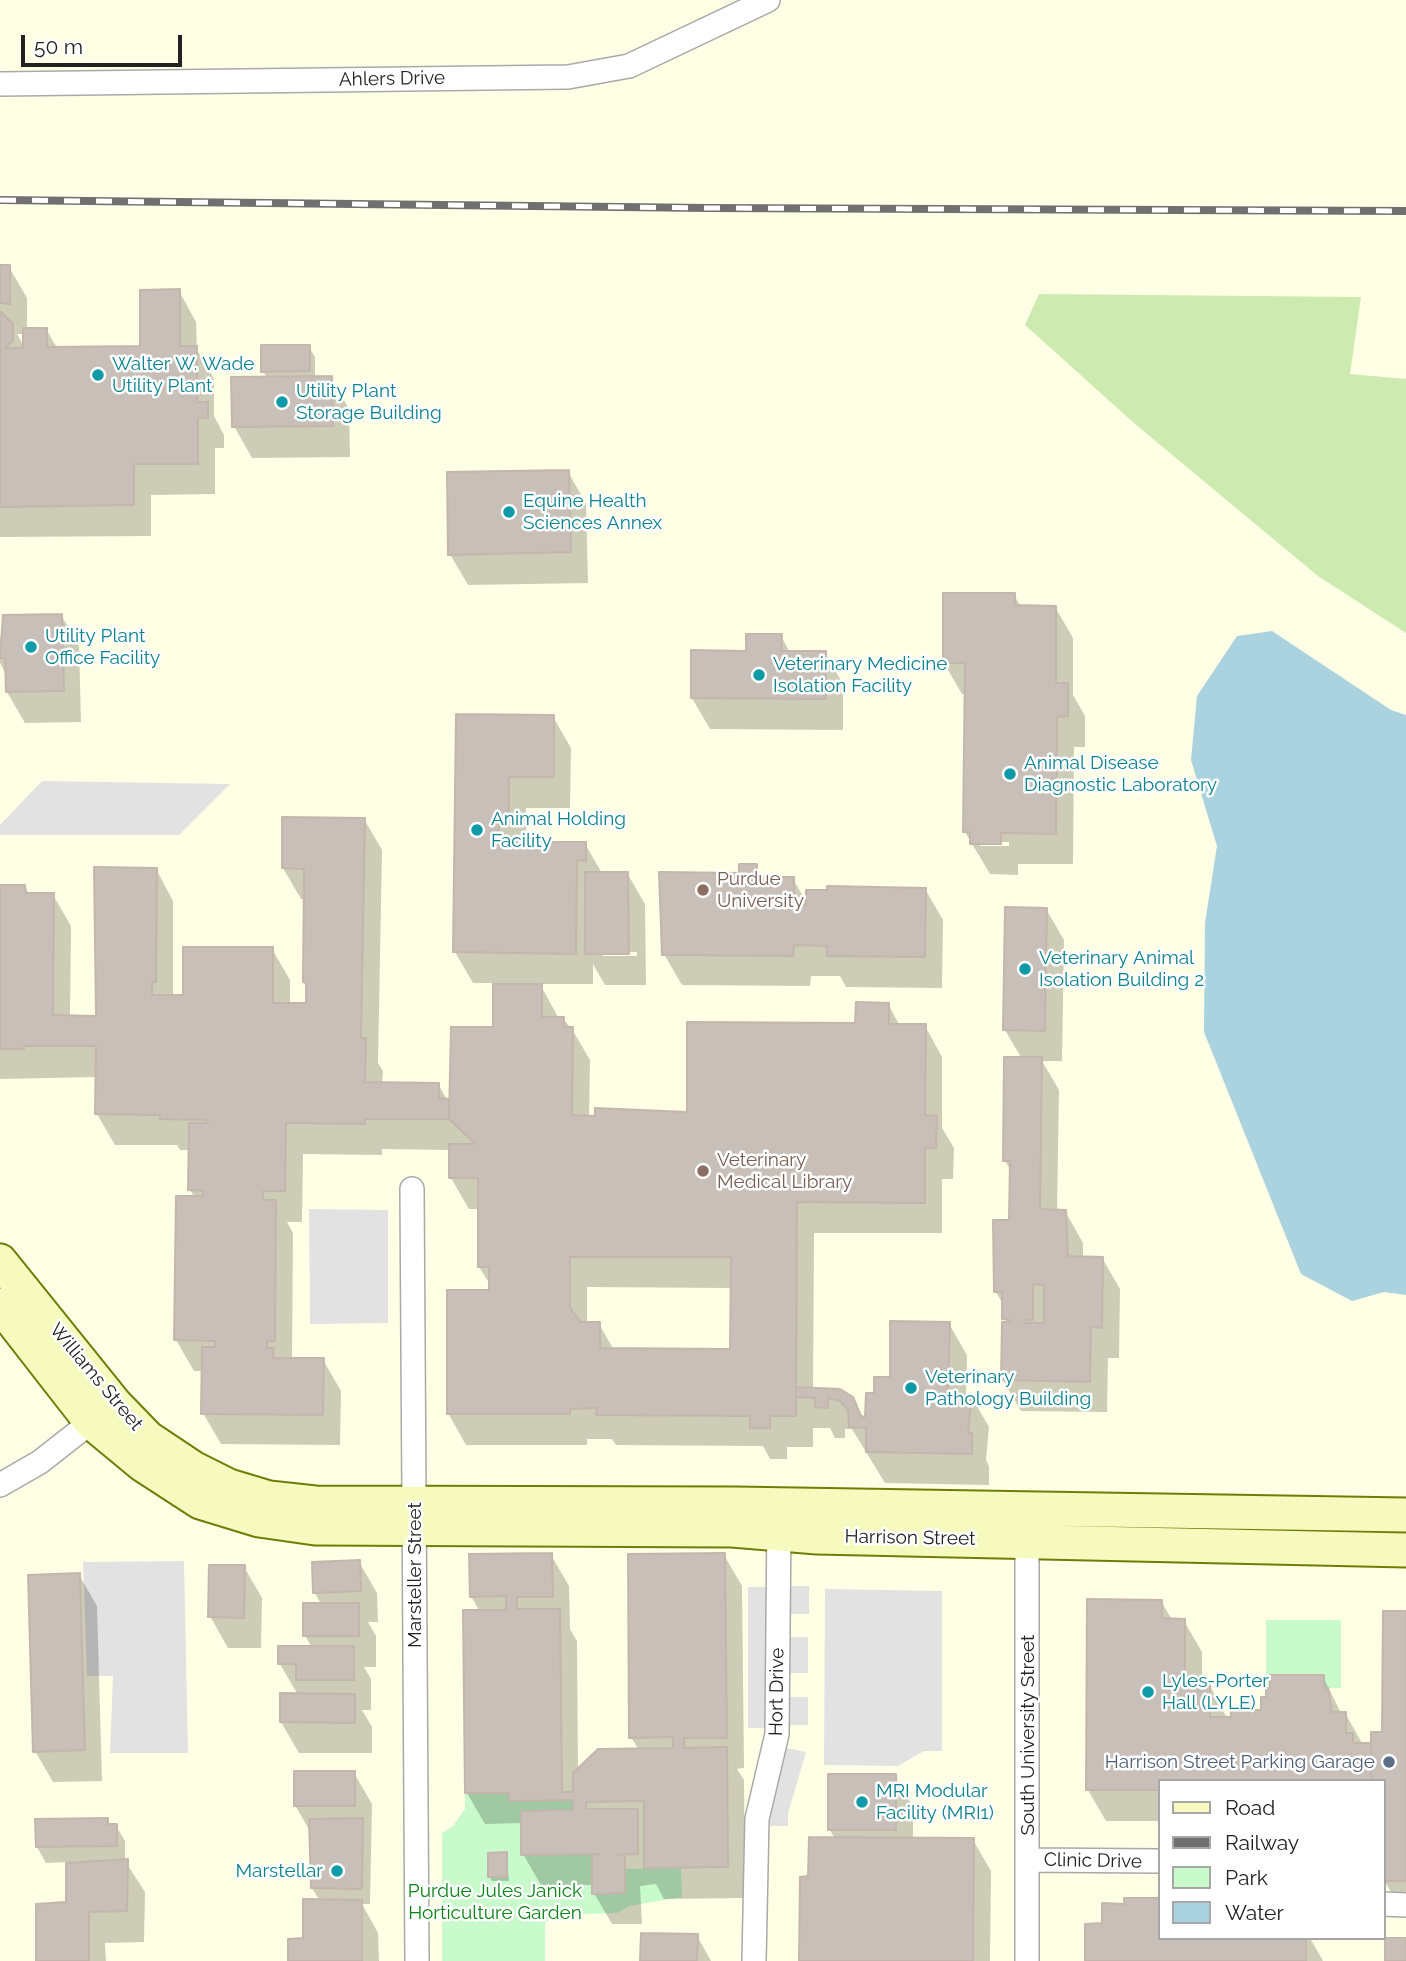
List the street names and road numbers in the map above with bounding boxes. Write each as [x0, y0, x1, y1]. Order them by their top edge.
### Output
street label: Ahlers Drive [339, 67, 445, 91]
street label: Williams Street [45, 1319, 147, 1435]
street label: Marsteller Street [404, 1502, 426, 1648]
street label: Harrison Street [844, 1525, 976, 1551]
street label: South University Street [1017, 1635, 1039, 1835]
street label: Hort Drive [765, 1648, 789, 1736]
street label: Clinic Drive [1044, 1849, 1142, 1873]

